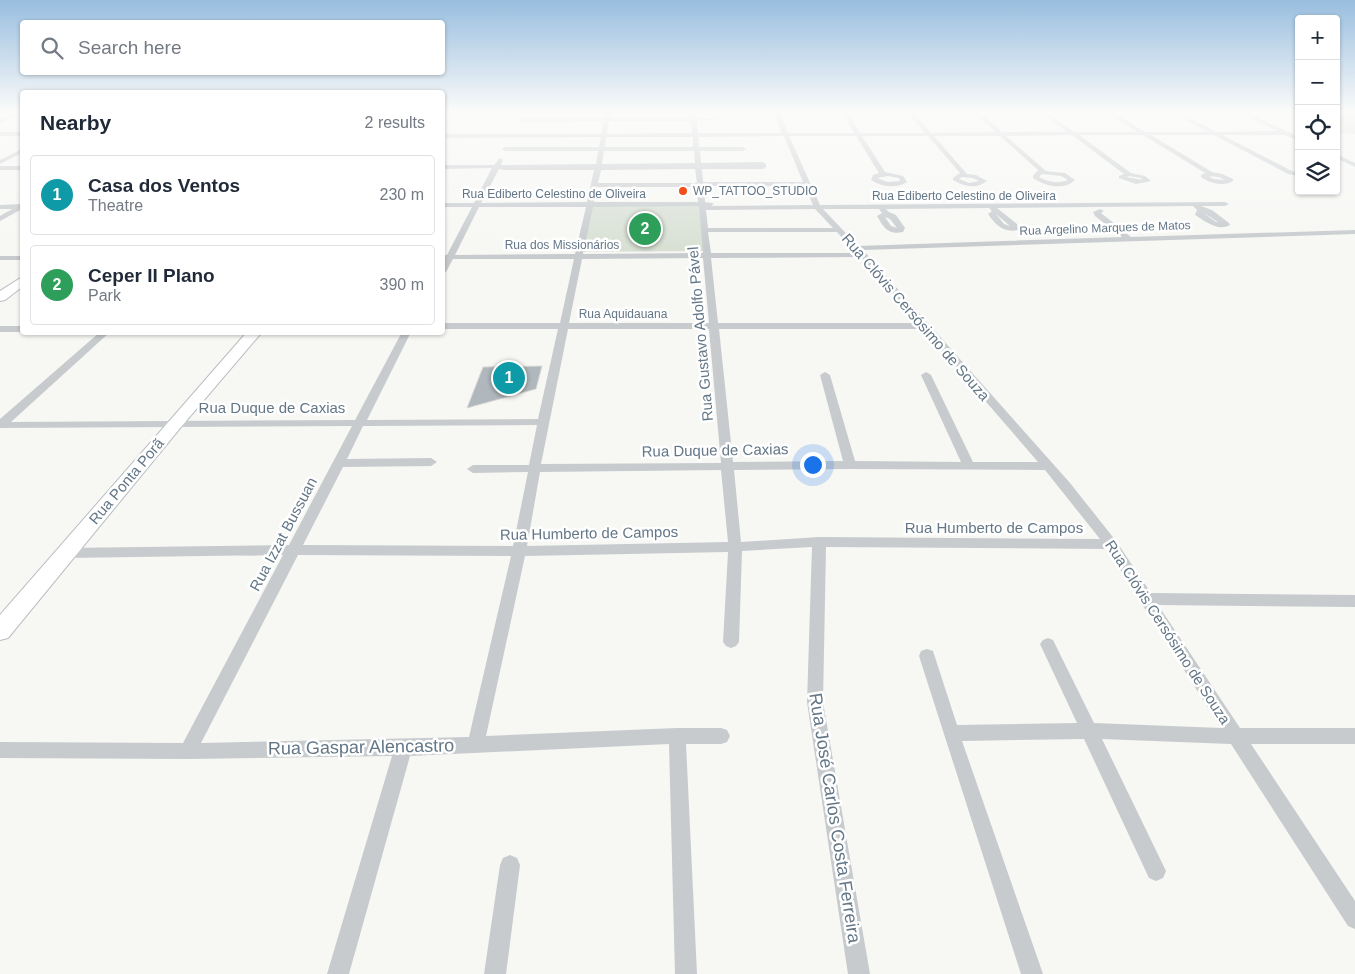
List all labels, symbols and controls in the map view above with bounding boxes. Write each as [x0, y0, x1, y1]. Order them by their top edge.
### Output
map controls [1295, 15, 1340, 195]
button: + [1295, 15, 1340, 60]
search box [20, 20, 445, 75]
icon: search [38, 34, 66, 62]
text: Search here [78, 37, 182, 58]
button: − [1295, 60, 1340, 105]
button: locate [1295, 105, 1340, 150]
text: Nearby [40, 111, 111, 134]
text: 2 results [365, 114, 425, 131]
button: layers [1295, 150, 1340, 195]
text: Casa dos Ventos [88, 175, 240, 196]
place label: WP_TATTOO_STUDIO [693, 184, 818, 198]
marker: WP_TATTOO_STUDIO [677, 185, 689, 197]
text: 1 [53, 186, 61, 203]
text: 230 m [380, 186, 424, 203]
street label: Rua Ediberto Celestino de Oliveira [462, 187, 646, 201]
street label: Rua Ediberto Celestino de Oliveira [872, 189, 1056, 203]
text: Theatre [88, 197, 143, 214]
pin: 2 [629, 210, 661, 248]
street label: Rua Argelino Marques de Matos [1019, 218, 1191, 238]
street label: Rua Clóvis Cersósimo de Souza [839, 230, 994, 405]
street label: Rua dos Missionários [505, 238, 619, 252]
street label: Rua Gustavo Adolfo Pável [684, 246, 716, 422]
text: Ceper II Plano [88, 265, 215, 286]
text: 2 [53, 276, 61, 293]
text: 390 m [380, 276, 424, 293]
text: Park [88, 287, 121, 304]
street label: Rua Aquidauana [579, 307, 668, 321]
pin: 1 [493, 359, 525, 397]
street label: Rua Duque de Caxias [199, 399, 345, 416]
street label: Rua Ponta Porã [85, 434, 167, 527]
street label: Rua Duque de Caxias [641, 440, 789, 460]
your location [800, 452, 826, 478]
street label: Rua Izzat Bussuan [246, 474, 320, 594]
street label: Rua Humberto de Campos [905, 519, 1083, 536]
street label: Rua Humberto de Campos [500, 523, 678, 543]
street label: Rua Clóvis Cersósimo de Souza [1102, 537, 1234, 728]
street label: Rua José Carlos Costa Ferreira [805, 691, 865, 946]
street label: Rua Gaspar Alencastro [268, 735, 454, 759]

